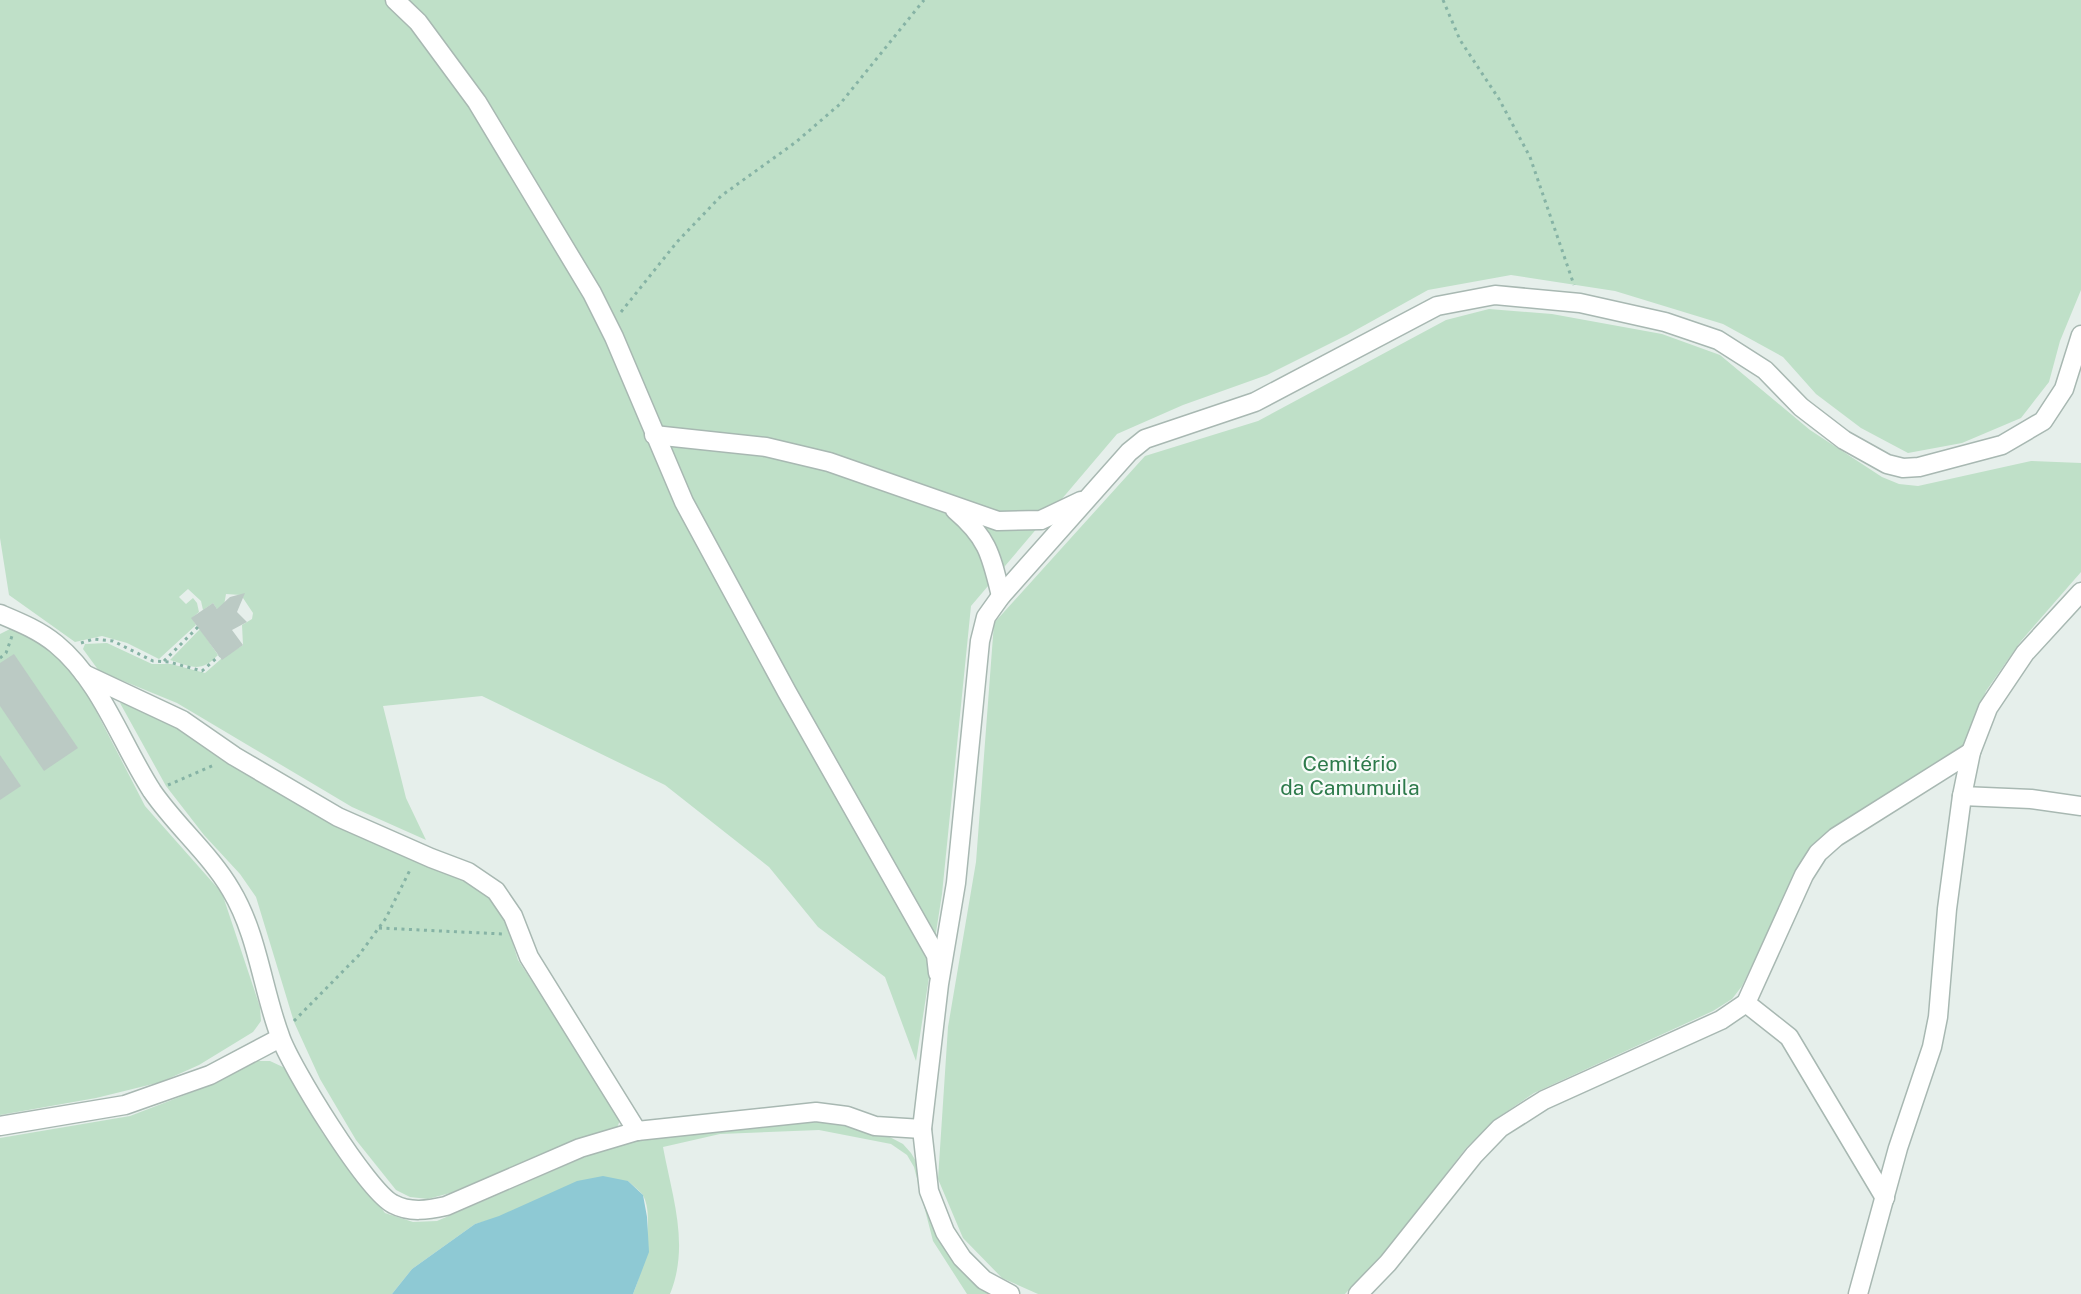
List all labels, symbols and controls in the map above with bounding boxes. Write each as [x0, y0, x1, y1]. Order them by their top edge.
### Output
park label: Cemitério da Camumuila [1280, 751, 1420, 800]

